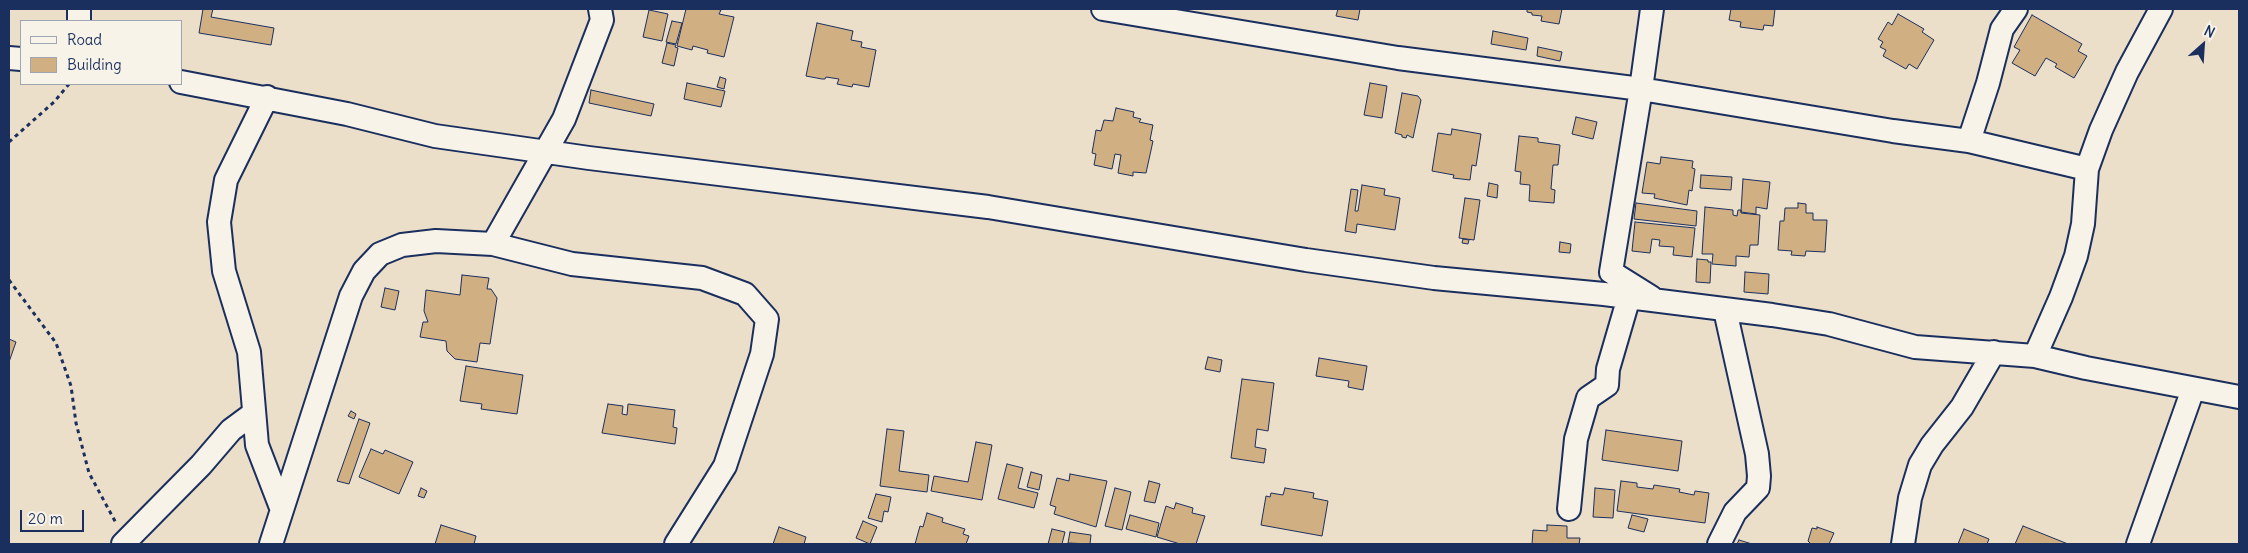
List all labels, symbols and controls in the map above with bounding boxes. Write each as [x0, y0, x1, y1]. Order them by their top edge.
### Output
legend [20, 20, 182, 85]
north arrow [2178, 20, 2228, 70]
text: N [2201, 21, 2218, 42]
text: Road [67, 30, 102, 49]
text: Building [67, 55, 122, 74]
scale bar [22, 500, 86, 532]
text: 20 m [28, 509, 63, 528]

